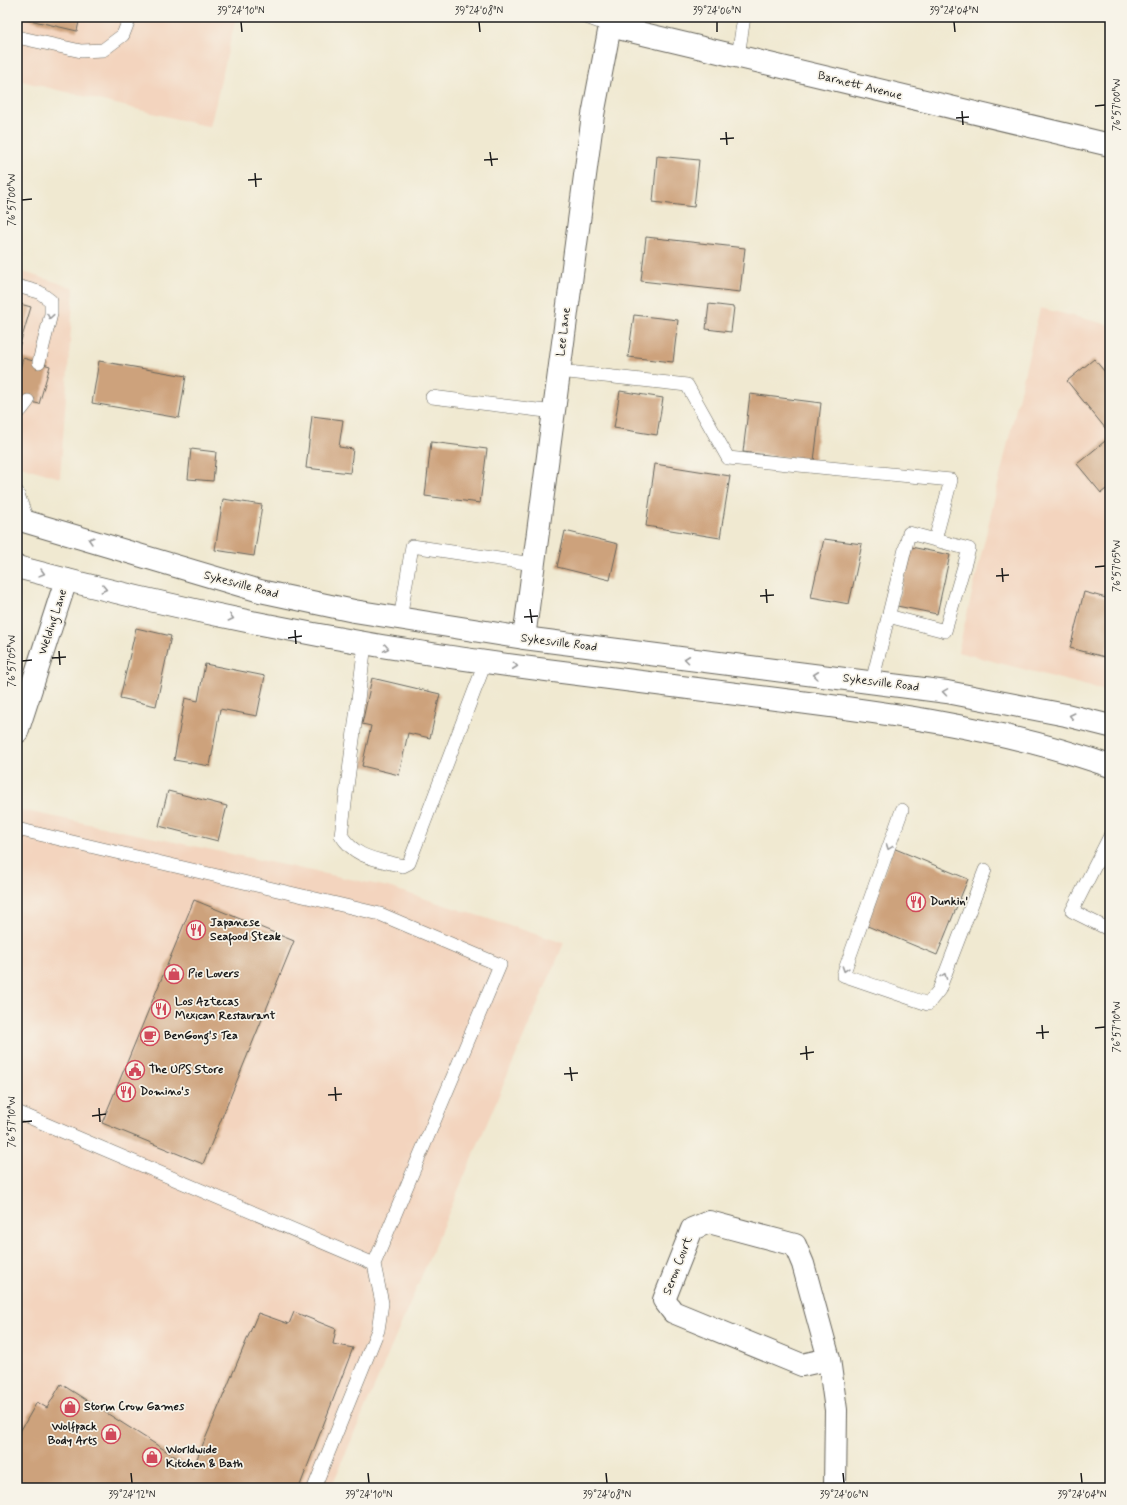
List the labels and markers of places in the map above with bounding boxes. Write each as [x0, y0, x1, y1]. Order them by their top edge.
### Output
restaurant icon: Dunkin' [905, 891, 927, 913]
place label: Dunkin' [930, 894, 968, 910]
place label: Japanese Seafood Steak [210, 915, 281, 946]
restaurant icon: Japanese Seafood Steak [185, 919, 207, 941]
shop icon: Pie Lovers [163, 963, 185, 985]
place label: Pie Lovers [188, 966, 240, 982]
place label: Los Aztecas Mexican Restaurant [175, 994, 276, 1024]
restaurant icon: Los Aztecas Mexican Restaurant [150, 998, 172, 1020]
cafe icon: BenGong's Tea [139, 1025, 161, 1047]
place label: BenGong's Tea [164, 1028, 238, 1045]
public building icon: The UPS Store [124, 1059, 146, 1081]
place label: The UPS Store [149, 1062, 224, 1078]
restaurant icon: Domino's [115, 1081, 137, 1103]
place label: Domino's [140, 1084, 190, 1100]
shop icon: Storm Crow Games [59, 1396, 81, 1418]
place label: Storm Crow Games [84, 1399, 185, 1415]
place label: Wolfpack Body Arts [48, 1419, 97, 1449]
shop icon: Wolfpack Body Arts [100, 1423, 122, 1445]
place label: Worldwide Kitchen & Bath [165, 1442, 243, 1472]
shop icon: Worldwide Kitchen & Bath [141, 1446, 163, 1468]

